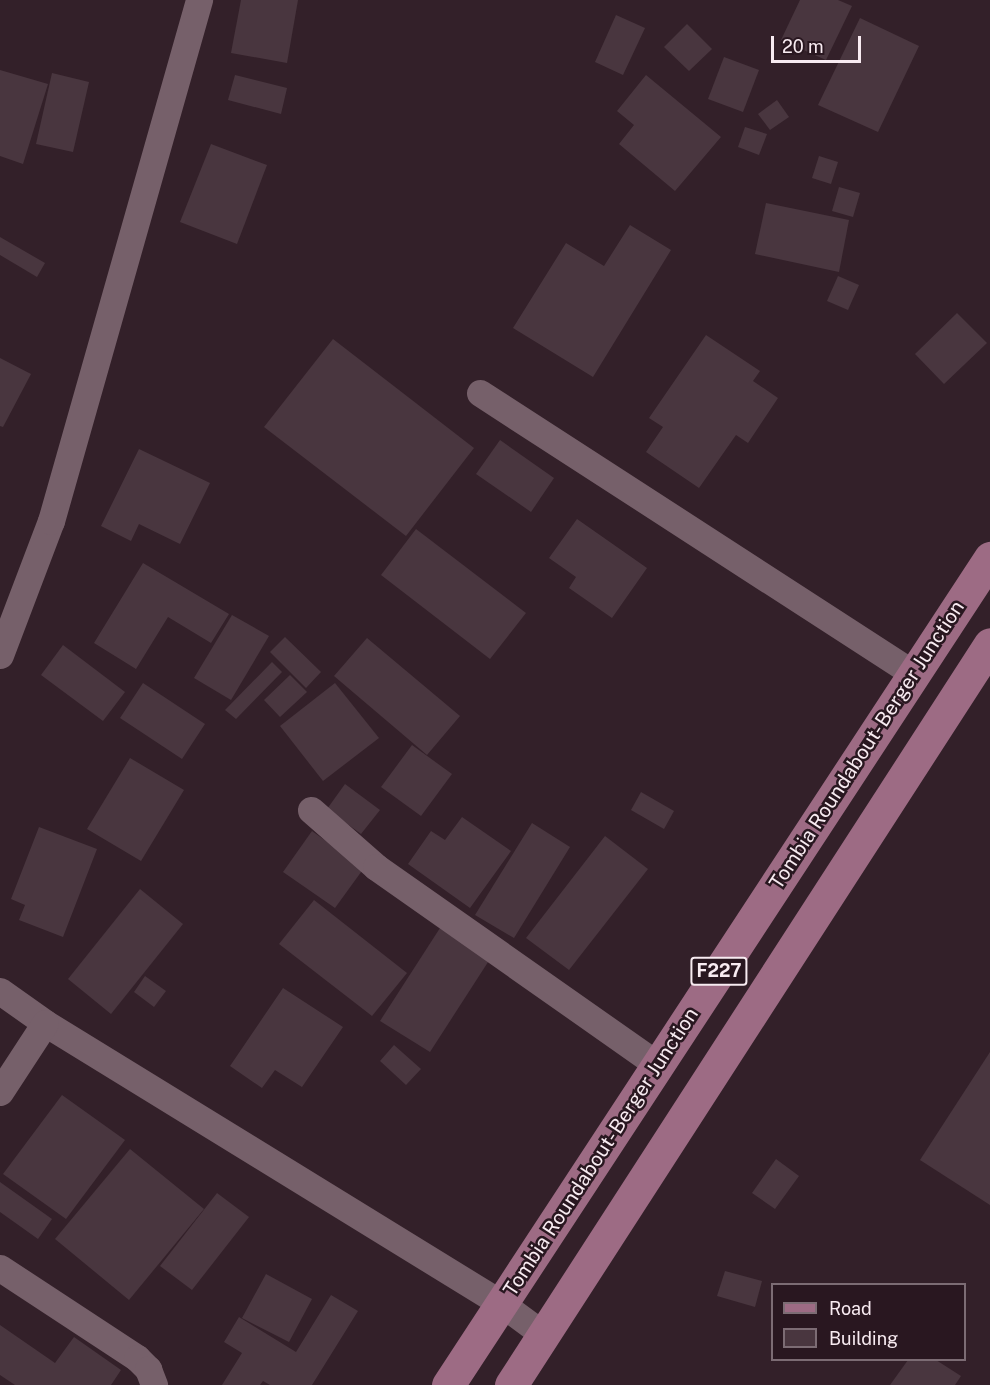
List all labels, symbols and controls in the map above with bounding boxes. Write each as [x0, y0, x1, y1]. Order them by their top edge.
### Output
scale bar [774, 24, 864, 62]
text: 20 m [782, 36, 824, 57]
street label: Tombia Roundabout- Berger Junction [764, 595, 970, 895]
road number: F227 [689, 956, 749, 986]
street label: Tombia Roundabout- Berger Junction [498, 1002, 704, 1302]
legend [771, 1283, 966, 1361]
text: Road [829, 1298, 872, 1319]
text: Building [829, 1328, 898, 1349]

